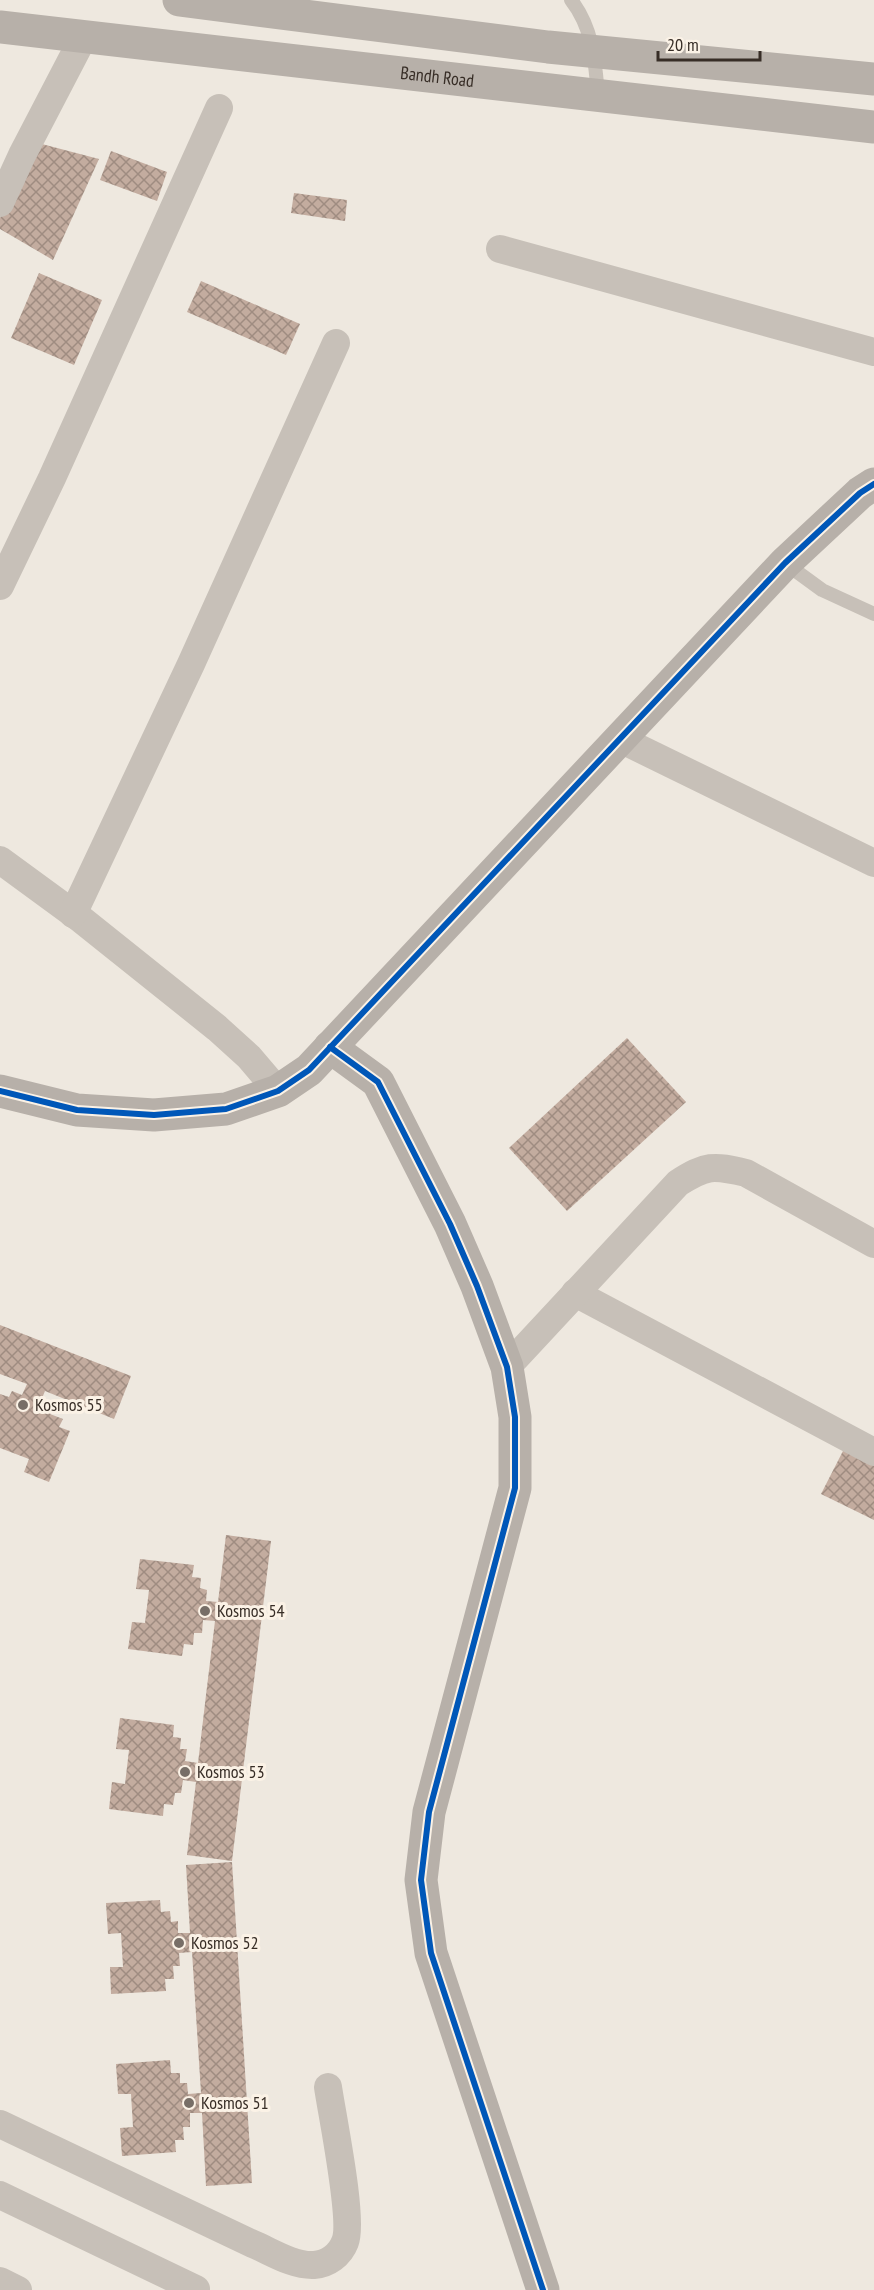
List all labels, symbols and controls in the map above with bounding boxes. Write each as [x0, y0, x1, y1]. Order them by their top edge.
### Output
scale bar [658, 24, 760, 62]
text: 20 m [667, 33, 699, 56]
street label: Bandh Road [399, 61, 475, 92]
place label: Kosmos 55 [35, 1393, 103, 1416]
marker: Kosmos 55 [16, 1398, 30, 1412]
place label: Kosmos 54 [217, 1599, 285, 1622]
marker: Kosmos 54 [198, 1604, 212, 1618]
place label: Kosmos 53 [197, 1760, 265, 1783]
marker: Kosmos 53 [178, 1765, 192, 1779]
place label: Kosmos 52 [191, 1931, 259, 1954]
marker: Kosmos 52 [172, 1936, 186, 1950]
place label: Kosmos 51 [201, 2091, 269, 2114]
marker: Kosmos 51 [182, 2096, 196, 2110]

